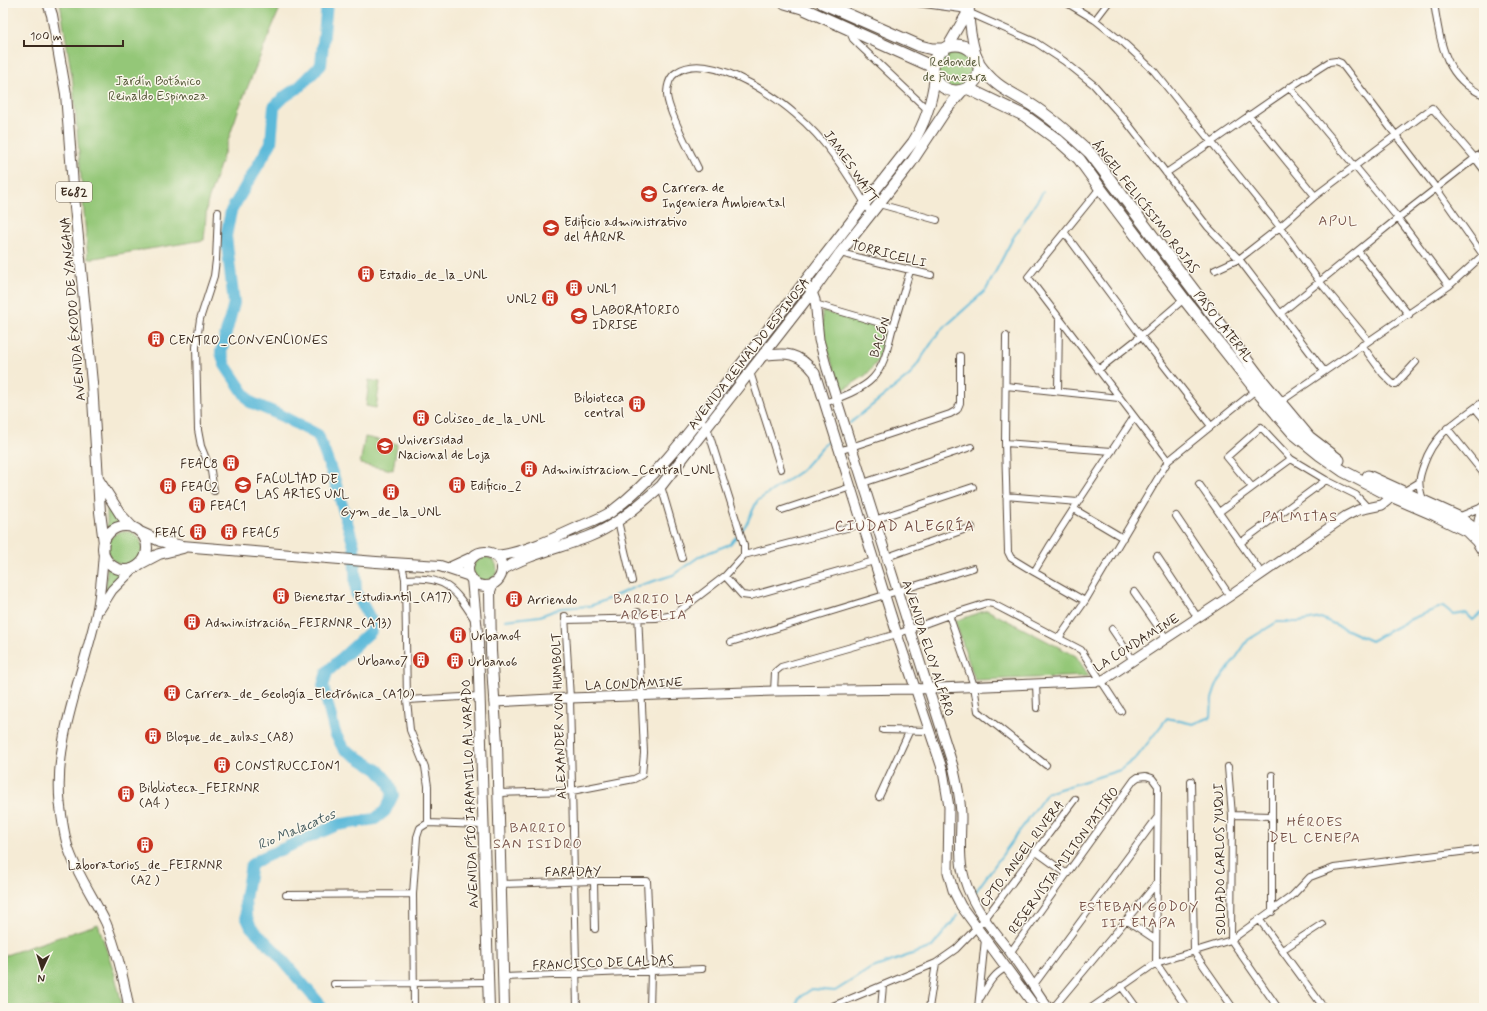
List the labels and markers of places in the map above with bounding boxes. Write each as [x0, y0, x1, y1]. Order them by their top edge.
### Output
place label: Carrera de Ingeniera Ambiental [662, 180, 785, 214]
school or university icon: Carrera de Ingeniera Ambiental [639, 184, 659, 204]
place label: Edificio administrativo del AARNR [564, 214, 687, 246]
school or university icon: Edificio administrativo del AARNR [541, 218, 561, 238]
building icon: Estadio_de_la_UNL [356, 264, 376, 284]
place label: Estadio_de_la_UNL [379, 267, 488, 284]
building icon: UNL1 [564, 278, 584, 298]
place label: UNL1 [587, 281, 617, 298]
building icon: UNL2 [540, 288, 560, 308]
place label: UNL2 [507, 291, 538, 308]
place label: LABORATORIO IDRISE [592, 302, 680, 334]
school or university icon: LABORATORIO IDRISE [569, 306, 589, 326]
building icon: CENTRO_CONVENCIONES [146, 329, 166, 349]
place label: CENTRO_CONVENCIONES [169, 332, 328, 349]
place label: Bibioteca central [574, 390, 624, 422]
building icon: Bibioteca central [627, 394, 647, 414]
building icon: Coliseo_de_la_UNL [411, 408, 431, 428]
place label: Coliseo_de_la_UNL [434, 411, 546, 428]
place label: Universidad Nacional de Loja [398, 432, 491, 464]
school or university icon: Universidad Nacional de Loja [375, 436, 395, 456]
building icon: FEAC8 [221, 453, 241, 473]
place label: FEAC8 [180, 456, 218, 473]
building icon: Administracion_Central_UNL [519, 459, 539, 479]
place label: Administracion_Central_UNL [542, 462, 715, 479]
place label: FACULTAD DE LAS ARTES UNL [256, 471, 349, 503]
school or university icon: FACULTAD DE LAS ARTES UNL [233, 475, 253, 495]
building icon: Edificio_2 [447, 475, 467, 495]
building icon: FEAC2 [158, 476, 178, 496]
place label: Edificio_2 [470, 478, 522, 495]
place label: FEAC2 [181, 479, 218, 496]
building icon: Gym_de_la_UNL [381, 482, 401, 502]
building icon: FEAC1 [187, 495, 207, 515]
place label: FEAC1 [210, 498, 246, 515]
place label: Gym_de_la_UNL [340, 504, 442, 521]
building icon: FEAC [188, 522, 208, 542]
building icon: FEAC5 [219, 522, 239, 542]
place label: FEAC [155, 525, 185, 542]
place label: FEAC5 [242, 525, 280, 542]
building icon: Bienestar_Estudiantil_(A17) [271, 586, 291, 606]
place label: Bienestar_Estudiantil_(A17) [294, 589, 452, 606]
building icon: Arriendo [504, 589, 524, 609]
place label: Arriendo [527, 592, 578, 609]
building icon: Administración_FEIRNNR_(A13) [182, 612, 202, 632]
place label: Administración_FEIRNNR_(A13) [205, 615, 392, 632]
building icon: Urbano4 [448, 625, 468, 645]
place label: Urbano4 [471, 628, 522, 645]
building icon: Urbano7 [411, 650, 431, 670]
building icon: Urbano6 [445, 651, 465, 671]
place label: Urbano7 [357, 653, 408, 670]
place label: Urbano6 [468, 654, 518, 671]
building icon: Carrera_de_Geología_Electrónica_(A10) [162, 683, 182, 703]
place label: Carrera_de_Geología_Electrónica_(A10) [185, 686, 415, 704]
building icon: Bloque_de_aulas_(A8) [143, 726, 163, 746]
place label: Bloque_de_aulas_(A8) [166, 729, 294, 746]
building icon: CONSTRUCCION1 [212, 755, 232, 775]
place label: CONSTRUCCION1 [235, 758, 340, 775]
place label: Biblioteca_FEIRNNR (A4 ) [139, 780, 260, 812]
building icon: Biblioteca_FEIRNNR (A4 ) [116, 784, 136, 804]
building icon: Laboratorios_de_FEIRNNR (A2 ) [135, 835, 155, 855]
place label: Laboratorios_de_FEIRNNR (A2 ) [67, 857, 223, 889]

